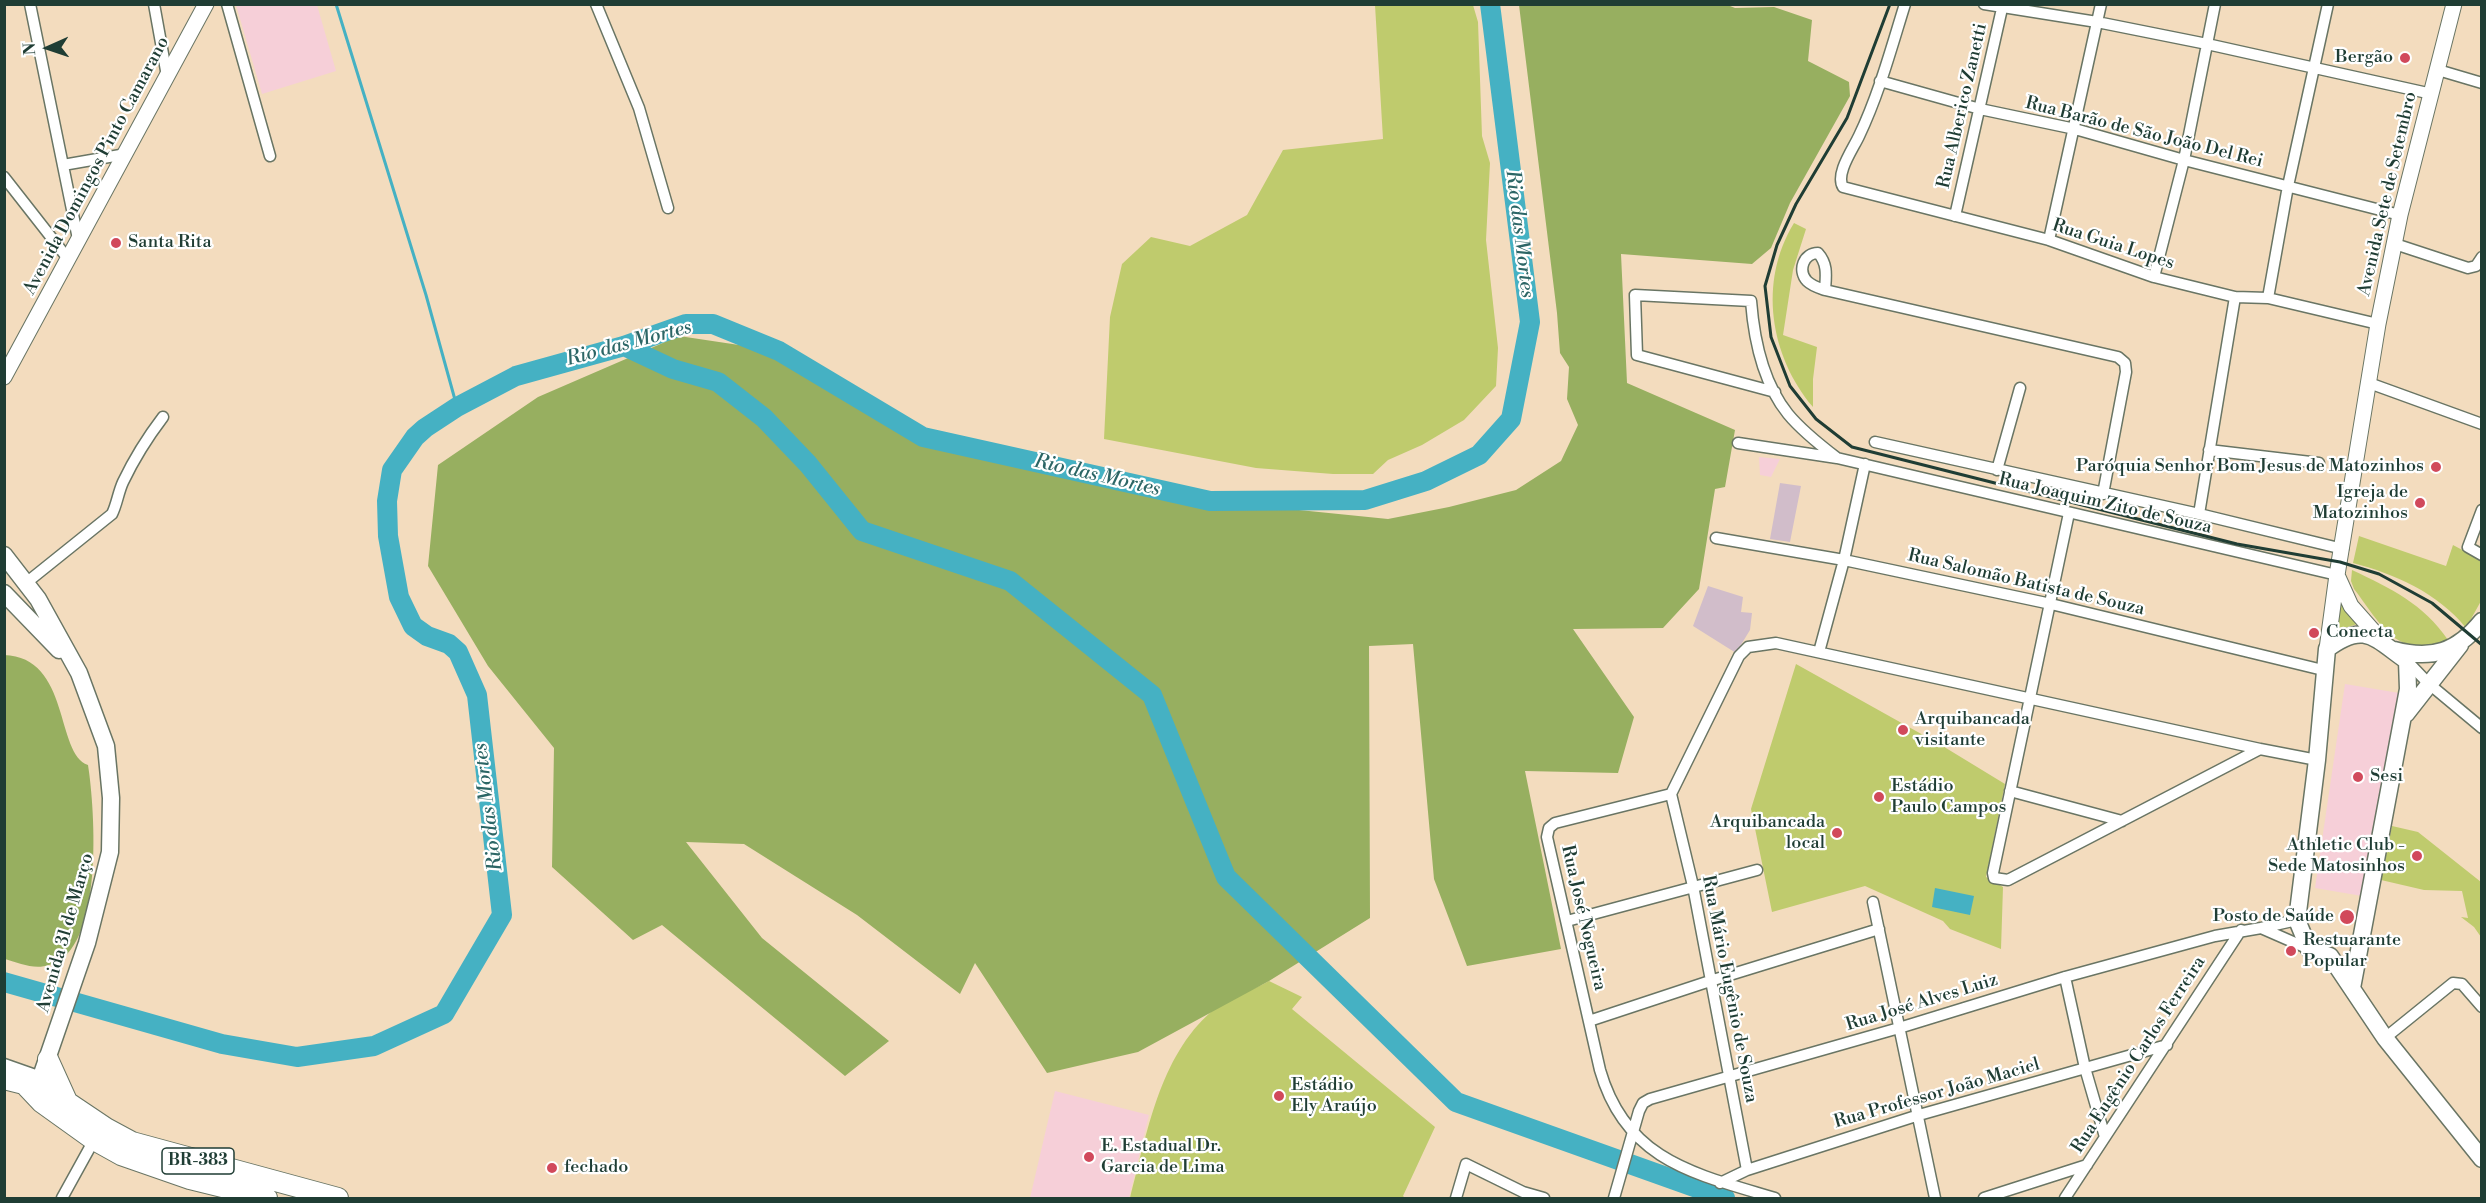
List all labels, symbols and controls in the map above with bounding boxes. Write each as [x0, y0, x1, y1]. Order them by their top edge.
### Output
north arrow [18, 18, 78, 78]
street label: Rua Alberico Zanetti [1933, 21, 1993, 191]
street label: Avenida Domingos Pinto Camarano [20, 33, 174, 299]
text: N [20, 42, 40, 56]
place label: Bergão [2335, 47, 2393, 69]
marker: Bergão [2398, 51, 2412, 65]
street label: Avenida Sete de Setembro [2354, 90, 2422, 298]
street label: Rua Barão de São João Del Rei [2023, 93, 2265, 173]
water label: Rio das Mortes [1499, 169, 1539, 299]
street label: Rua Guia Lopes [2049, 215, 2177, 275]
place label: Santa Rita [128, 232, 212, 254]
marker: Santa Rita [109, 236, 123, 250]
water label: Rio das Mortes [564, 316, 694, 372]
water label: Rio das Mortes [1032, 450, 1162, 502]
place label: Paróquia Senhor Bom Jesus de Matozinhos [2076, 456, 2424, 478]
marker: Paróquia Senhor Bom Jesus de Matozinhos [2429, 460, 2443, 474]
street label: Rua Joaquim Zito de Souza [1996, 469, 2214, 539]
place label: Igreja de Matozinhos [2313, 482, 2408, 524]
marker: Igreja de Matozinhos [2413, 496, 2427, 510]
street label: Rua Salomão Batista de Souza [1906, 545, 2146, 621]
place label: Conecta [2326, 622, 2393, 644]
marker: Conecta [2307, 626, 2321, 640]
place label: Arquibancada visitante [1915, 709, 2030, 752]
marker: Arquibancada visitante [1896, 723, 1910, 737]
water label: Rio das Mortes [469, 742, 509, 872]
place label: Sesi [2370, 766, 2403, 788]
marker: Sesi [2351, 770, 2365, 784]
place label: Estádio Paulo Campos [1891, 776, 2006, 818]
marker: Estádio Paulo Campos [1872, 790, 1886, 804]
place label: Arquibancada local [1710, 812, 1825, 854]
marker: Arquibancada local [1830, 826, 1844, 840]
place label: Athletic Club - Sede Matosinhos [2268, 835, 2405, 878]
street label: Rua José Nogueira [1556, 843, 1610, 993]
marker: Athletic Club - Sede Matosinhos [2410, 849, 2424, 863]
street label: Avenida 31 de Março [33, 851, 99, 1015]
street label: Rua Mário Eugênio de Souza [1696, 873, 1762, 1105]
place label: Posto de Saúde [2213, 906, 2334, 928]
marker: Posto de Saúde [2338, 908, 2356, 926]
place label: Restuarante Popular [2303, 930, 2401, 972]
marker: Restuarante Popular [2284, 944, 2298, 958]
street label: Rua Eugênio Carlos Ferreira [2067, 953, 2211, 1157]
street label: Rua José Alves Luiz [1843, 970, 2001, 1036]
street label: Rua Professor João Maciel [1832, 1054, 2042, 1134]
place label: Estádio Ely Araújo [1291, 1075, 1377, 1118]
marker: Estádio Ely Araújo [1272, 1089, 1286, 1103]
place label: E. Estadual Dr. Garcia de Lima [1101, 1136, 1225, 1178]
road number: BR-383 [162, 1148, 234, 1174]
marker: E. Estadual Dr. Garcia de Lima [1082, 1150, 1096, 1164]
place label: fechado [564, 1157, 628, 1179]
marker: fechado [545, 1161, 559, 1175]

